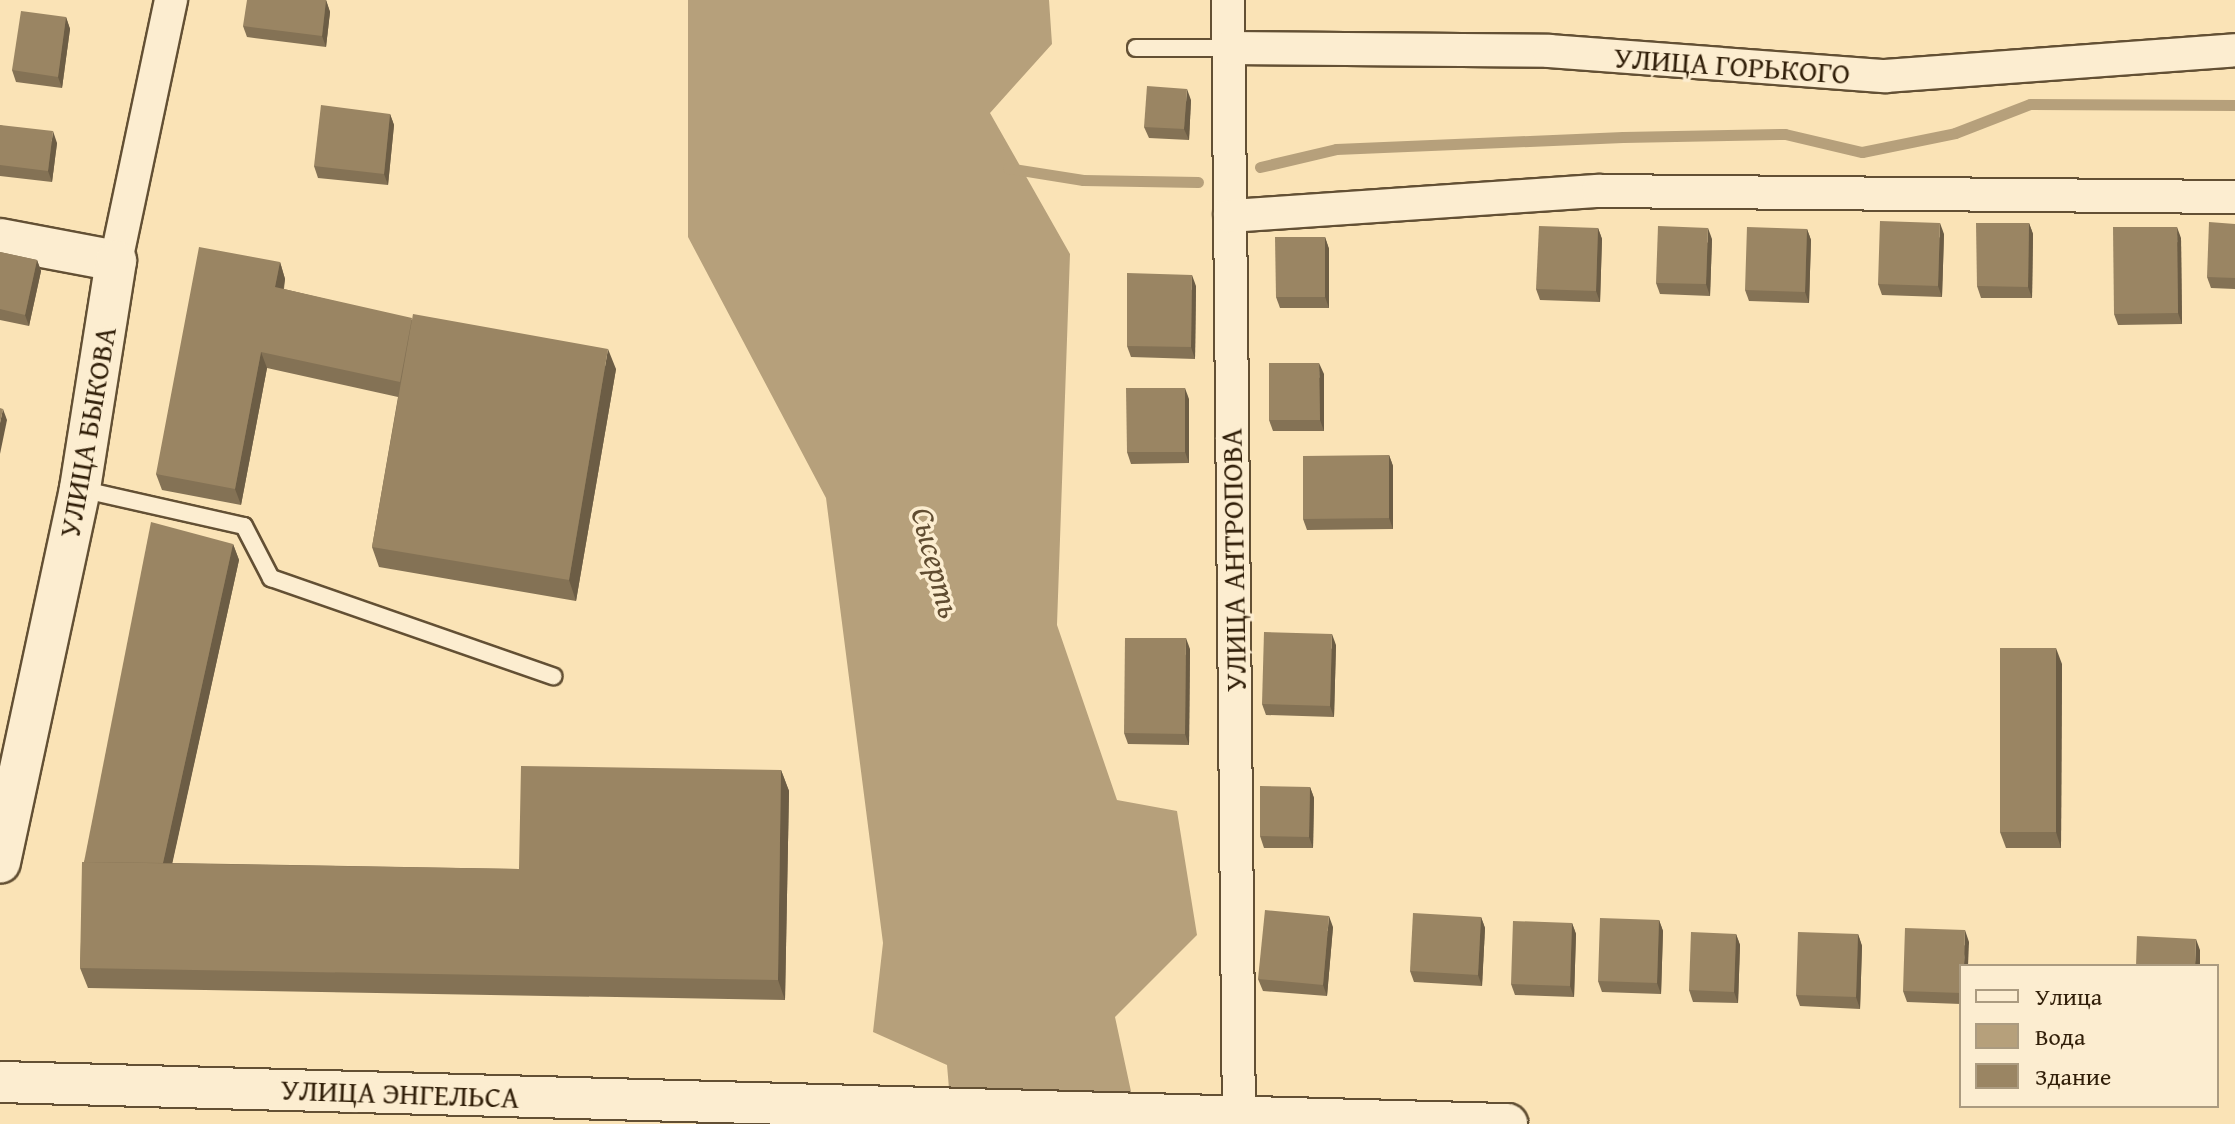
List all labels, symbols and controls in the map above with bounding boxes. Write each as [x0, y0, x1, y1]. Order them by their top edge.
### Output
street label: УЛИЦА ГОРЬКОГО [1613, 39, 1851, 91]
street label: УЛИЦА БЫКОВА [51, 324, 123, 540]
street label: УЛИЦА АНТРОПОВА [1213, 428, 1253, 692]
water label: Сысерть [903, 503, 969, 623]
legend [1959, 964, 2219, 1108]
text: Улица [2035, 979, 2102, 1014]
text: Вода [2035, 1019, 2085, 1054]
text: Здание [2035, 1059, 2111, 1094]
street label: УЛИЦА ЭНГЕЛЬСА [280, 1071, 520, 1115]

